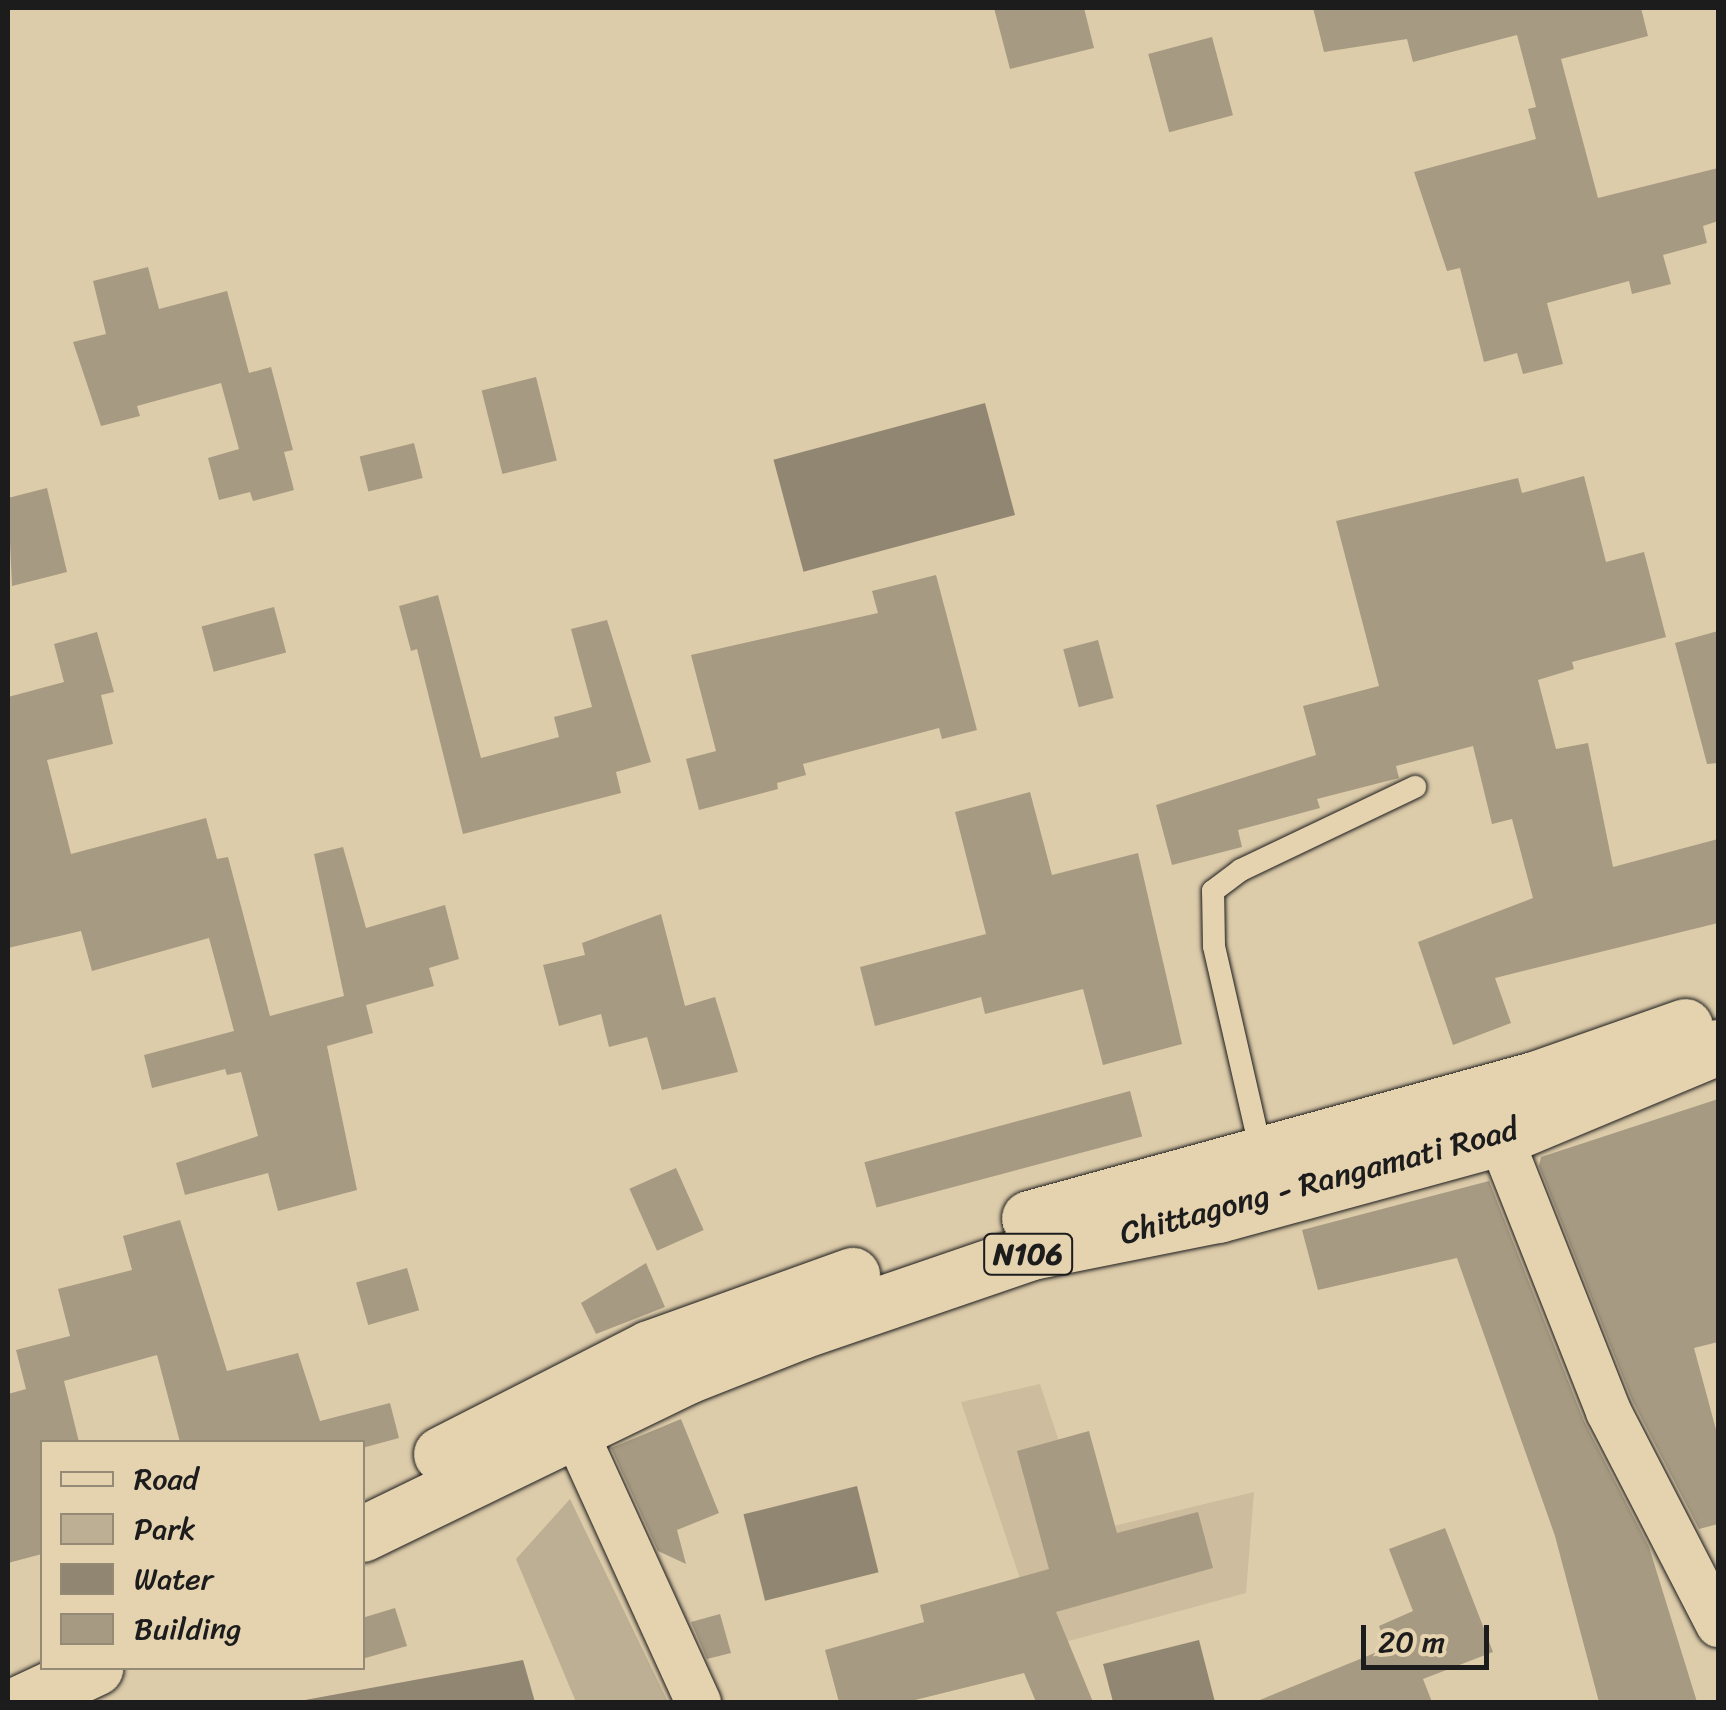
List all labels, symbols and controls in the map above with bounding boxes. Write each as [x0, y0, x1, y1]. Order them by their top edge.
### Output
street label: Chittagong - Rangamati Road [1116, 1110, 1522, 1254]
road number: N106 [983, 1229, 1073, 1279]
legend [40, 1440, 365, 1670]
text: Road [134, 1452, 198, 1506]
text: Park [134, 1502, 196, 1556]
text: Water [134, 1552, 213, 1606]
text: Building [134, 1602, 241, 1656]
scale bar [1366, 1605, 1494, 1667]
text: 20 m [1378, 1615, 1445, 1669]

